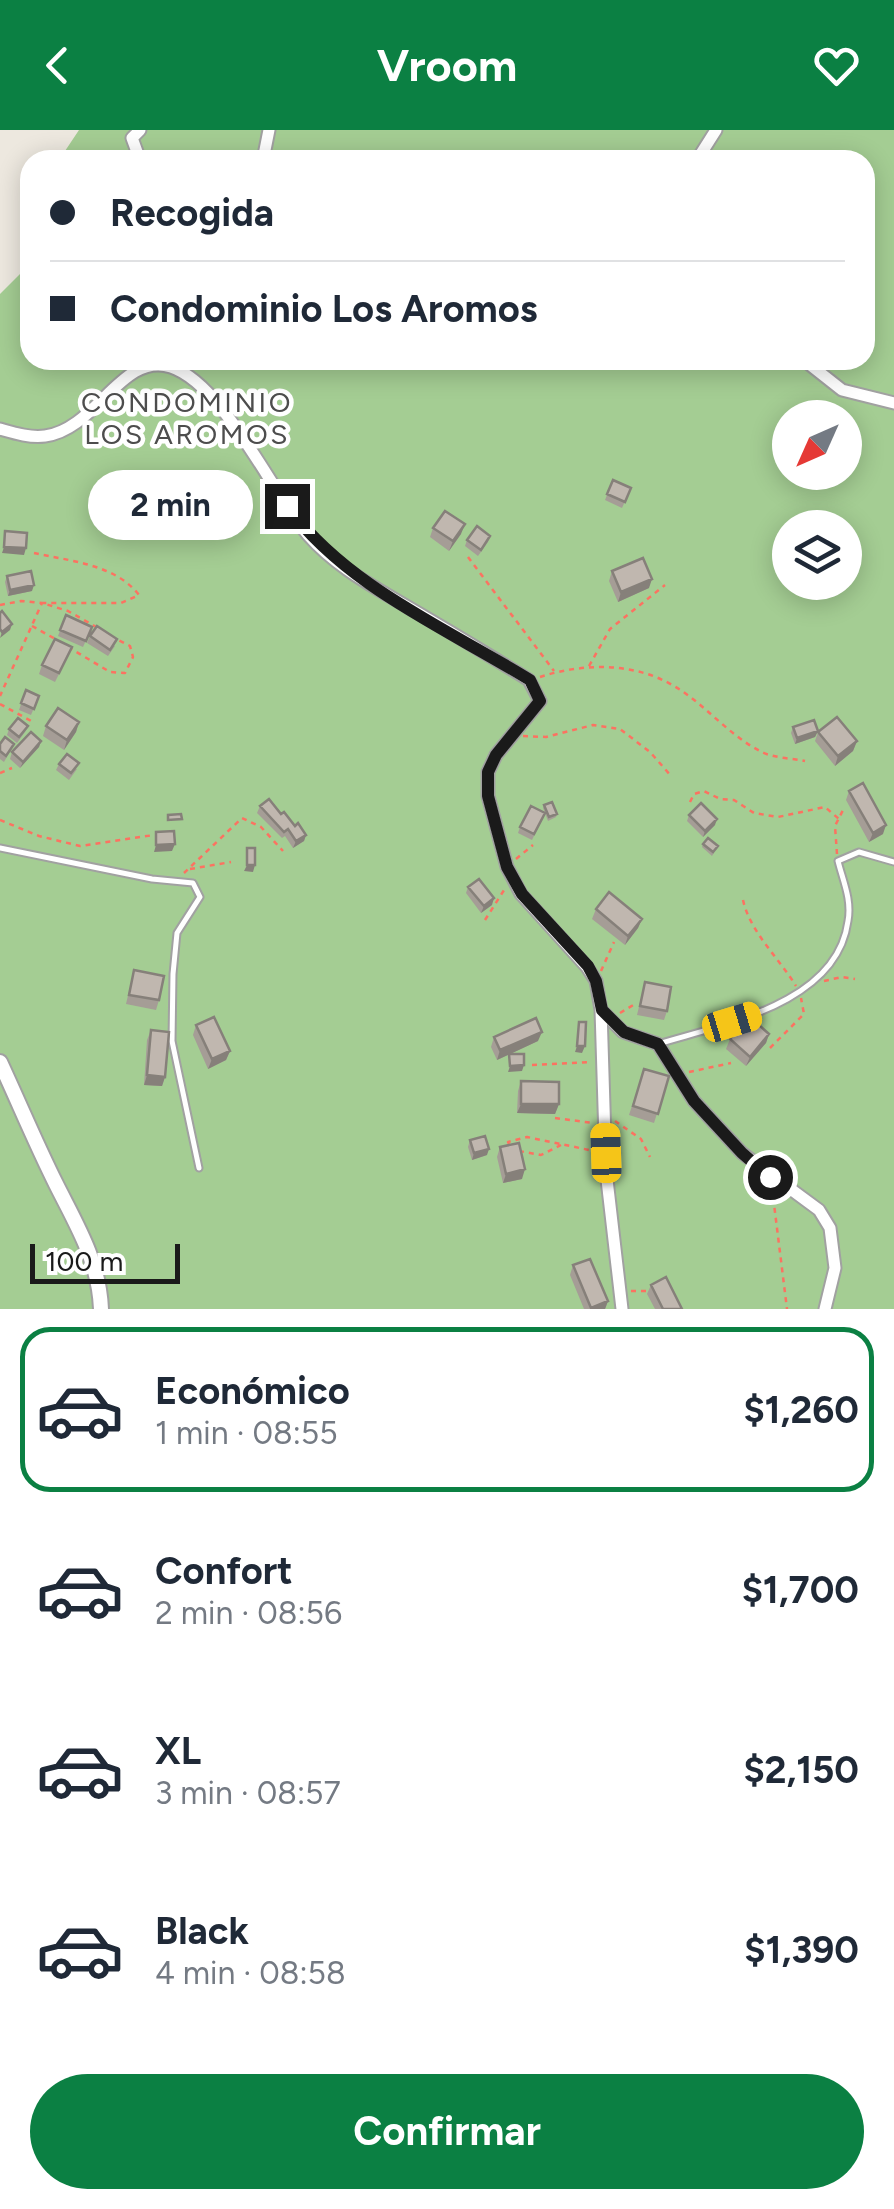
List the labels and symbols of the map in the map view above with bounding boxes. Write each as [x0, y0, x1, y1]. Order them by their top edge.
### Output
district label: CONDOMINIO LOS AROMOS [81, 385, 293, 451]
north arrow [772, 400, 862, 490]
callout: 2 min [87, 471, 252, 541]
route end [265, 484, 310, 529]
car [699, 999, 765, 1045]
car [590, 1122, 622, 1184]
route start [748, 1155, 793, 1200]
scale bar [30, 1239, 180, 1284]

